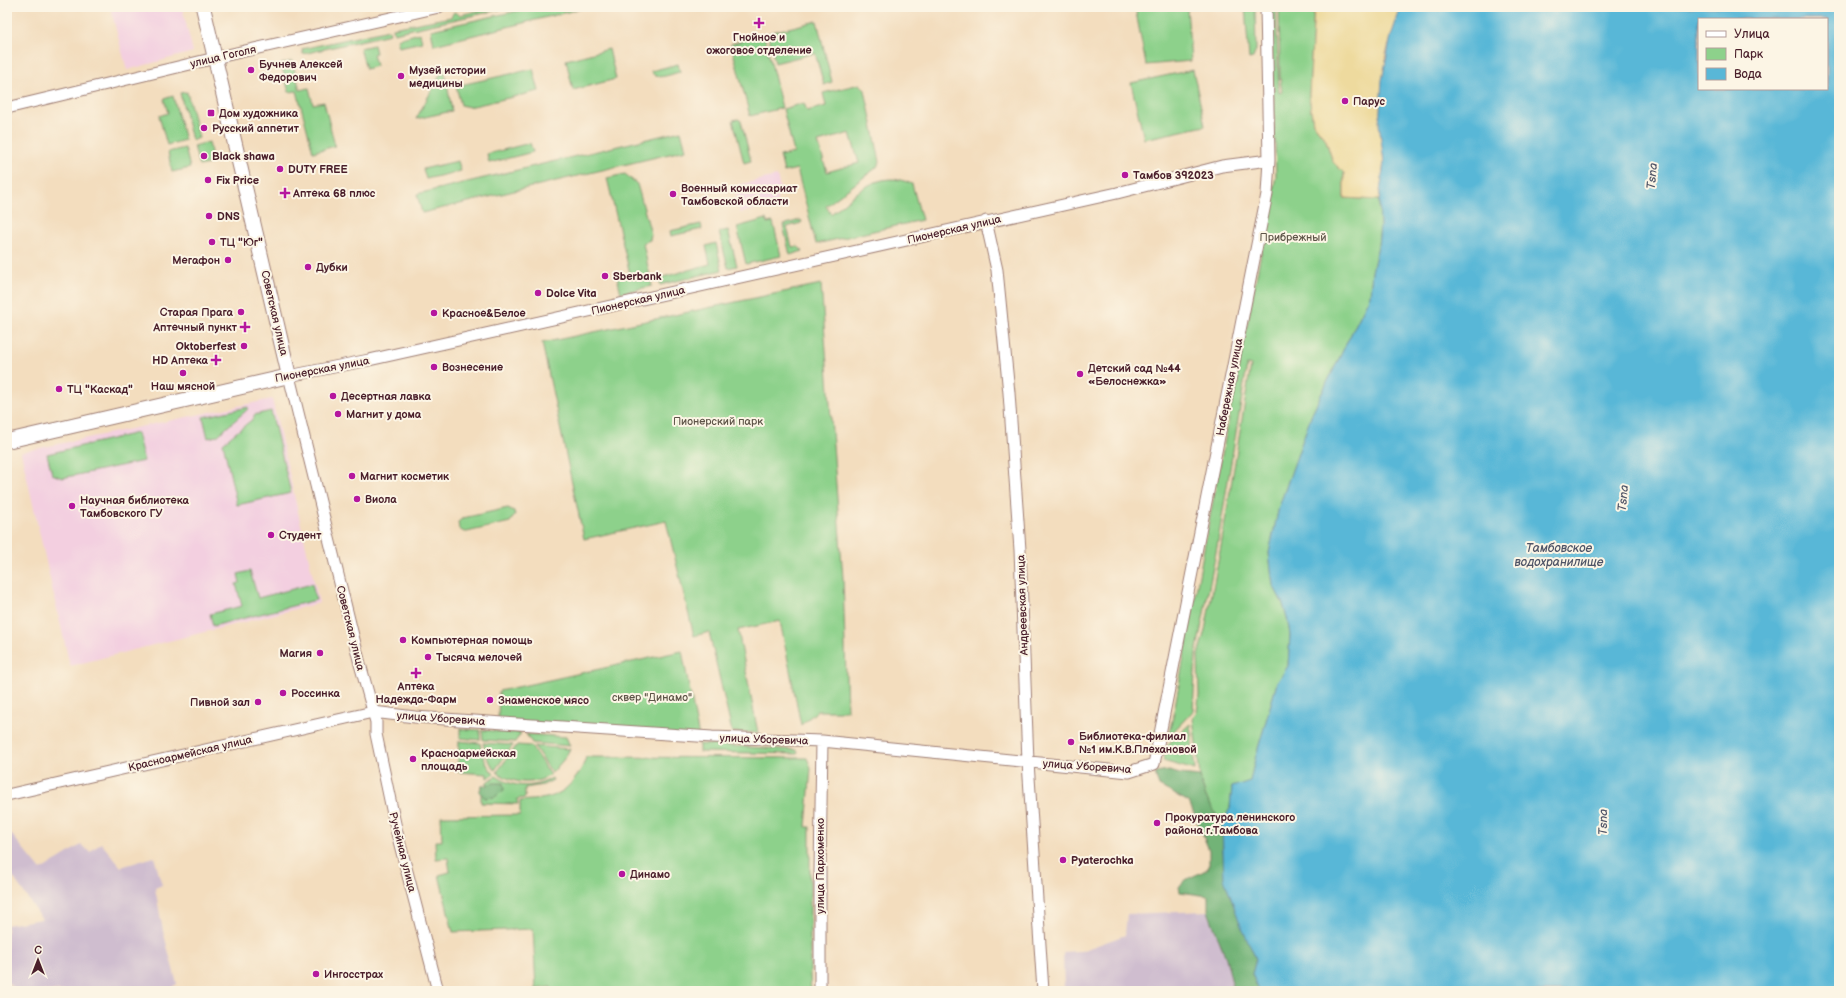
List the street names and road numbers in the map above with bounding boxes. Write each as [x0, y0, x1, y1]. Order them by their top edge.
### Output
street label: улица Гоголя [189, 43, 257, 70]
street label: Пионерская улица [906, 212, 1003, 247]
street label: Советская улица [258, 269, 291, 357]
street label: Пионерская улица [590, 283, 687, 318]
street label: Набережная улица [1214, 337, 1245, 437]
street label: Пионерская улица [274, 354, 371, 385]
street label: Андреевская улица [1014, 554, 1031, 657]
street label: Советская улица [334, 584, 367, 672]
street label: улица Уборевича [396, 709, 486, 728]
street label: улица Уборевича [719, 731, 809, 748]
street label: Красноармейская улица [127, 733, 254, 774]
street label: улица Уборевича [1042, 757, 1132, 776]
street label: Ручейная улица [386, 811, 419, 894]
street label: улица Пархоменко [814, 818, 827, 914]

